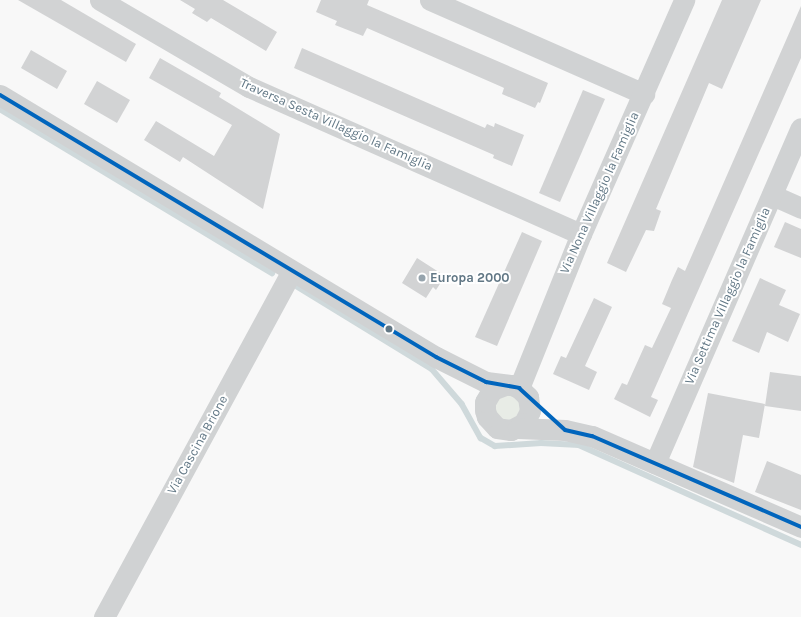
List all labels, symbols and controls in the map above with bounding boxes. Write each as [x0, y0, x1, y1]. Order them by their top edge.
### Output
street label: Traversa Sesta Villaggio la Famiglia [237, 75, 435, 175]
street label: Via Nona Villaggio la Famiglia [557, 110, 643, 276]
street label: Via Settima Villaggio la Famiglia [682, 205, 774, 387]
place label: Europa 2000 [430, 270, 510, 286]
marker: Europa 2000 [417, 273, 427, 283]
unlabelled marker [384, 324, 394, 334]
street label: Via Cascina Brione [164, 393, 232, 497]

